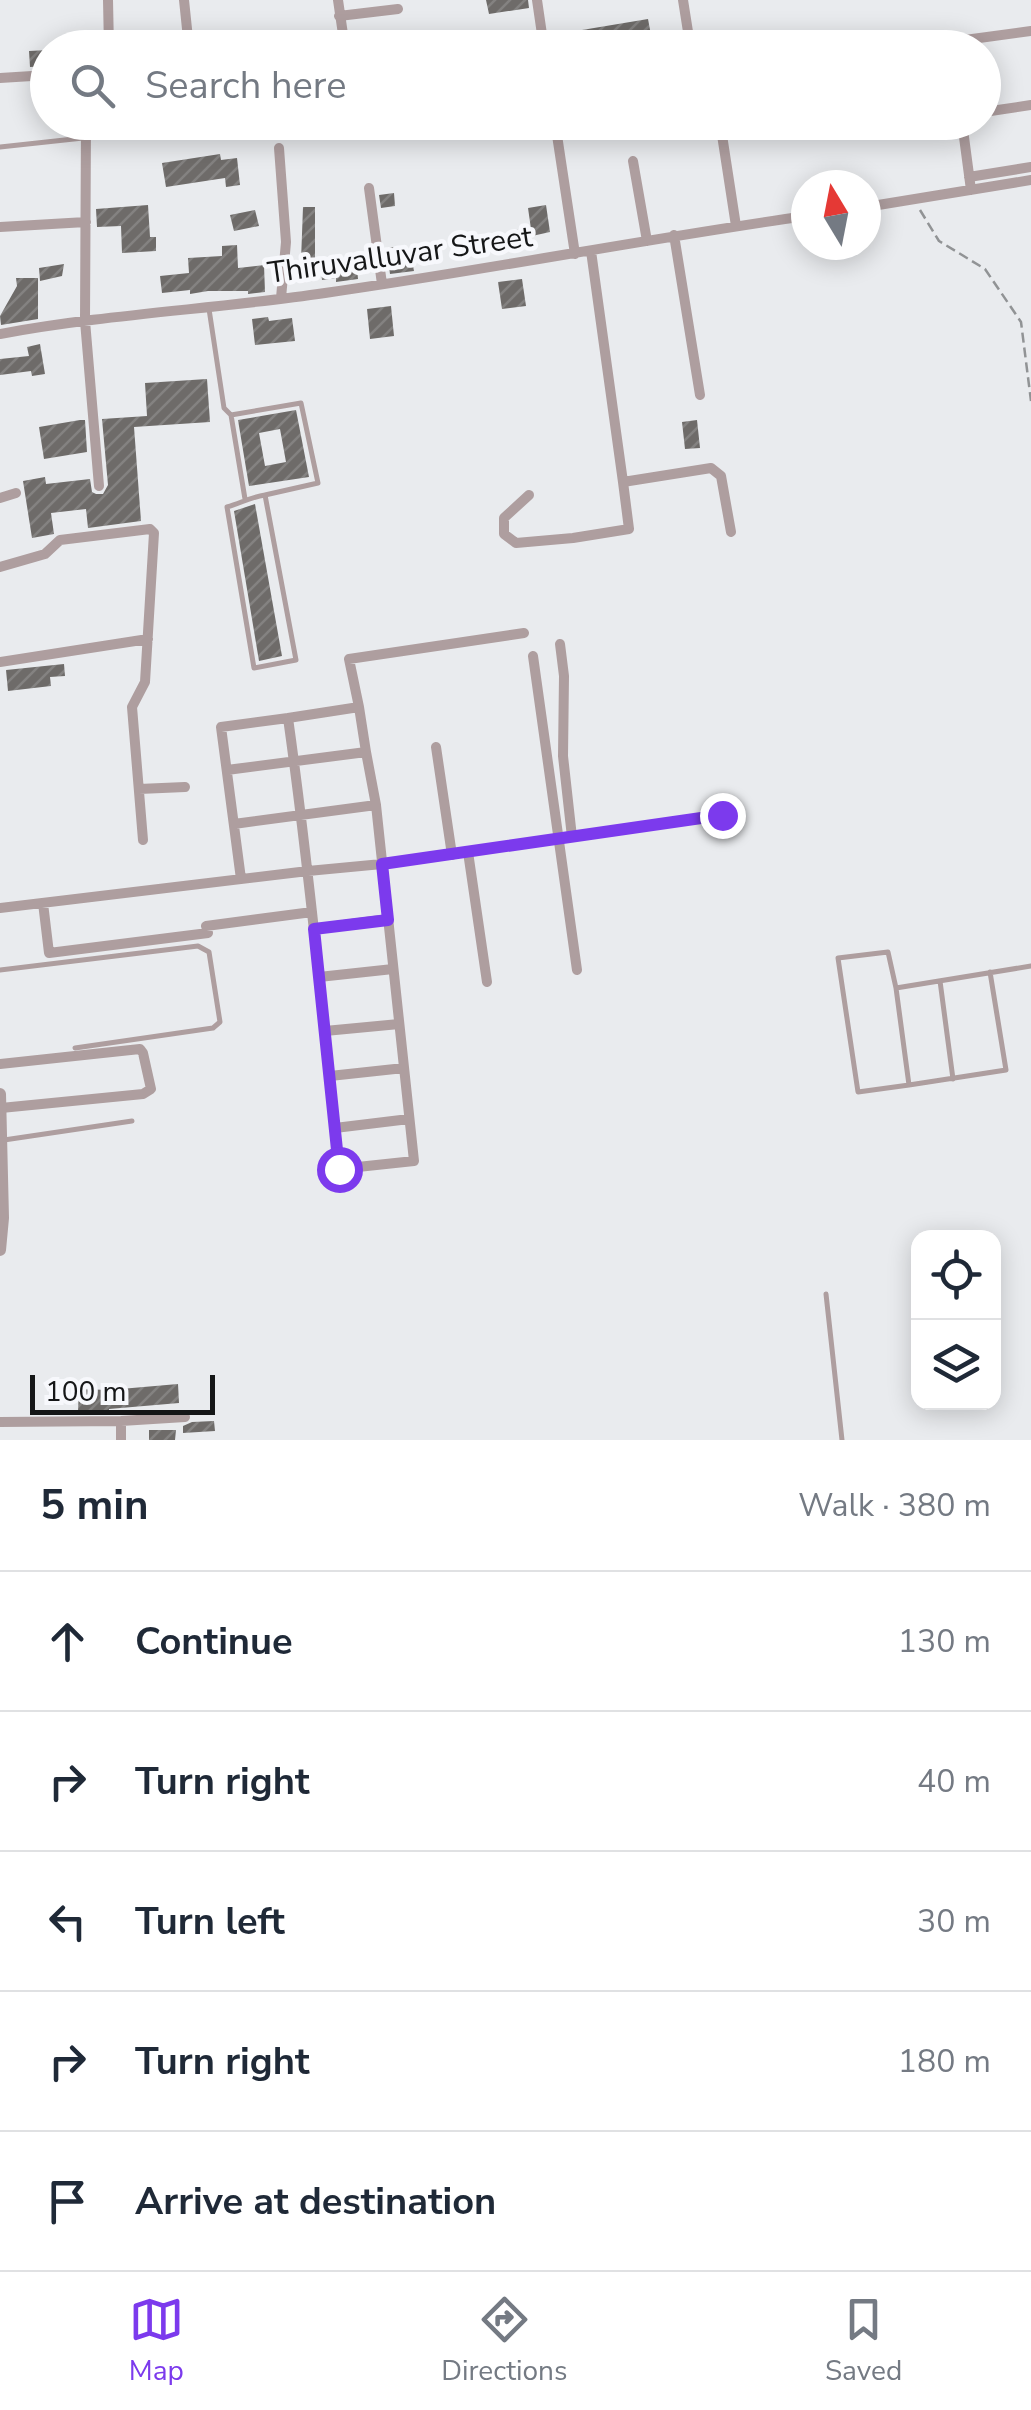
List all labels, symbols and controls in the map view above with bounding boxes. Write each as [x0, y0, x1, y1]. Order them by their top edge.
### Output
search box [30, 30, 1001, 140]
icon: search [65, 58, 120, 113]
text: Search here [145, 60, 346, 111]
north arrow [791, 170, 881, 260]
street label: Thiruvalluvar Street [265, 216, 535, 294]
route end [700, 793, 746, 839]
route start [317, 1147, 363, 1193]
map controls [911, 1230, 1001, 1410]
button: locate [911, 1230, 1001, 1320]
button: layers [911, 1320, 1001, 1410]
scale bar [30, 1370, 215, 1414]
text: 100 m [45, 1373, 127, 1411]
text: 5 min [40, 1477, 149, 1534]
text: Walk · 380 m [798, 1484, 991, 1527]
icon: ahead [40, 1614, 95, 1669]
text: Continue [135, 1616, 293, 1667]
text: 130 m [898, 1620, 991, 1663]
icon: right [40, 1754, 95, 1809]
text: Turn right [135, 1756, 310, 1807]
text: 40 m [917, 1760, 991, 1803]
icon: left [40, 1894, 95, 1949]
text: Turn left [135, 1896, 285, 1947]
text: 30 m [917, 1900, 991, 1943]
icon: right [40, 2034, 95, 2089]
text: Turn right [135, 2036, 310, 2087]
text: 180 m [898, 2040, 991, 2083]
icon: arrive [40, 2174, 95, 2229]
text: Arrive at destination [135, 2176, 496, 2227]
tab: Map [129, 2292, 184, 2390]
tab: Directions [441, 2292, 567, 2390]
tab: Saved [825, 2292, 902, 2390]

